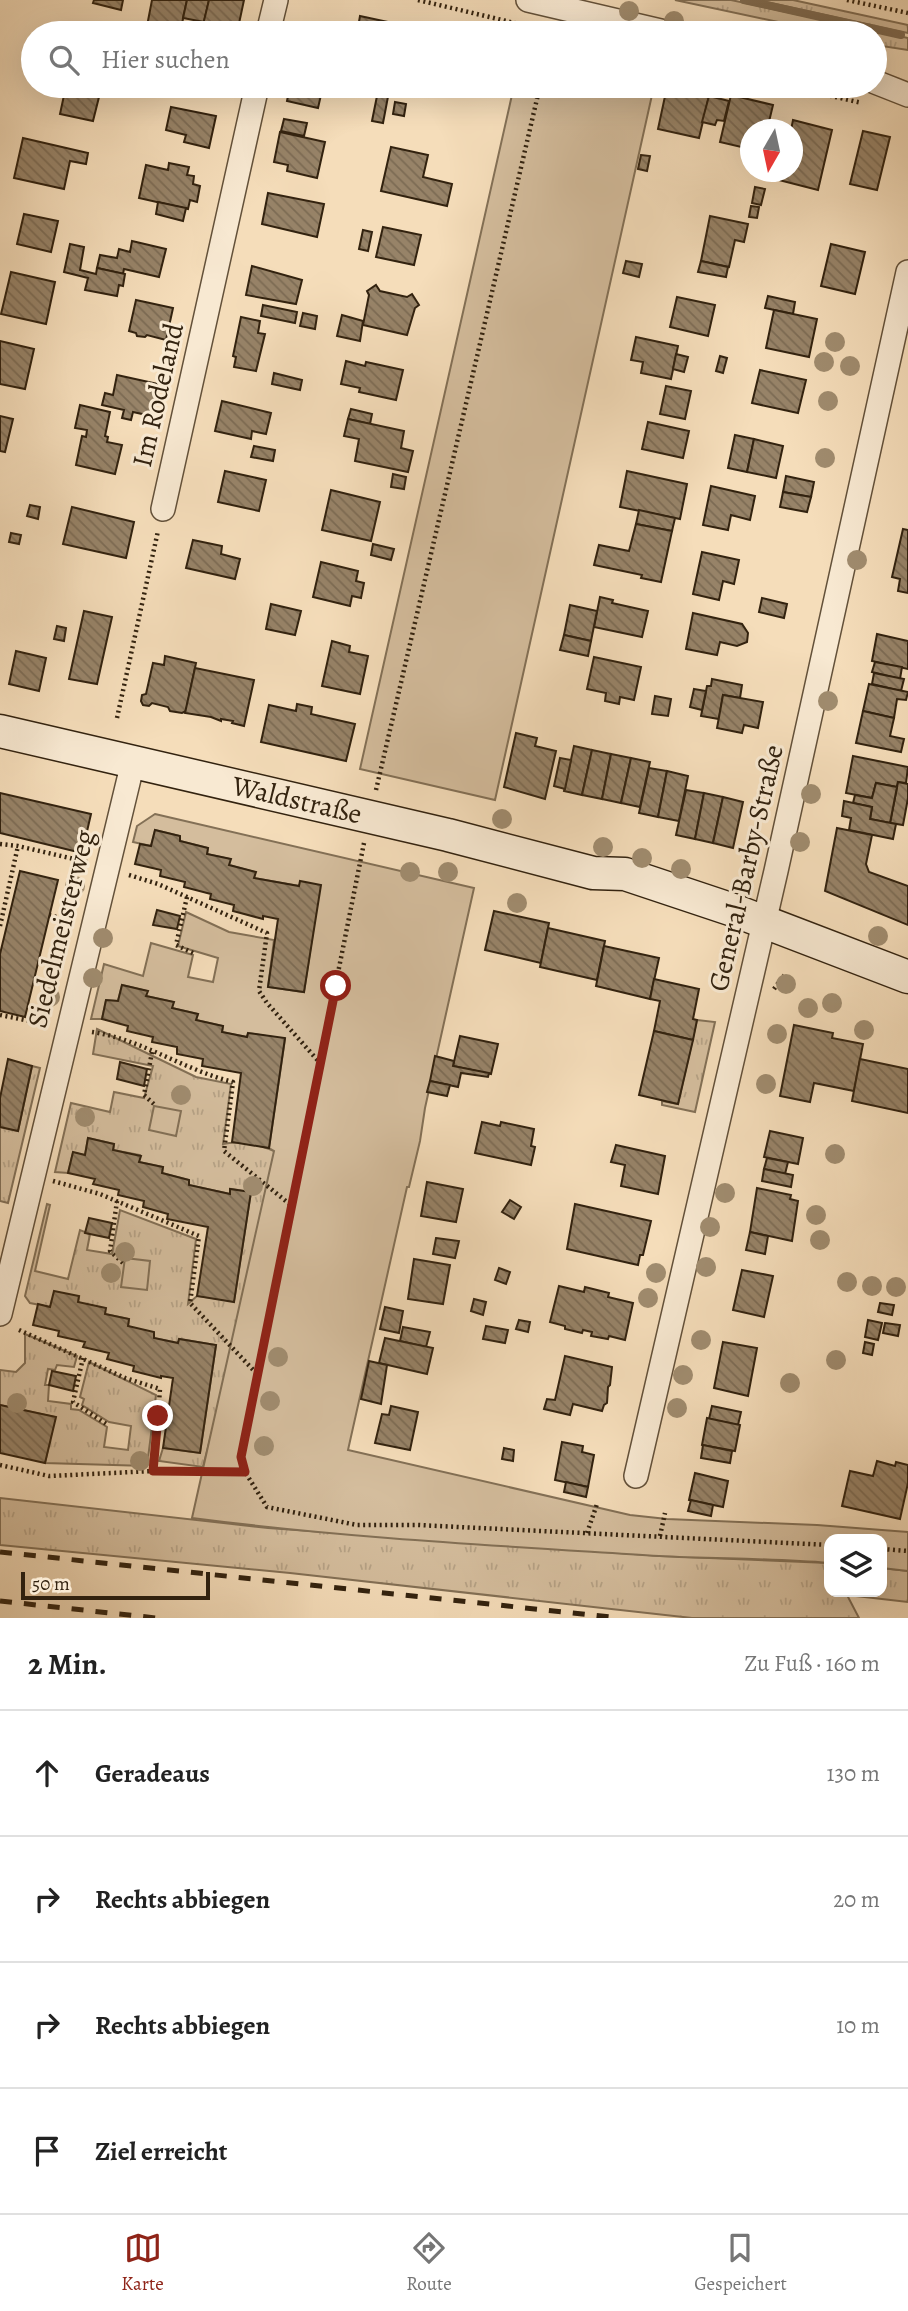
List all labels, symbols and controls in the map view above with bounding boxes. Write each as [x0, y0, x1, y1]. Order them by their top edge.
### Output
search box [21, 21, 887, 98]
icon: search [45, 41, 83, 79]
text: Hier suchen [101, 42, 230, 77]
north arrow [740, 119, 803, 182]
street label: Im Rodeland [123, 318, 193, 471]
street label: General-Barby-Straße [699, 741, 793, 995]
street label: Waldstraße [228, 766, 366, 833]
street label: Siedelmeisterweg [18, 826, 104, 1032]
route start [320, 970, 351, 1001]
route end [142, 1400, 173, 1431]
map controls [824, 1534, 887, 1597]
button: layers [824, 1534, 887, 1597]
scale bar [21, 1569, 210, 1601]
text: 50 m [32, 1571, 70, 1597]
text: 2 Min. [28, 1644, 107, 1684]
text: Zu Fuß · 160 m [744, 1648, 880, 1679]
icon: ahead [28, 1754, 66, 1792]
text: Geradeaus [95, 1756, 210, 1791]
text: 130 m [827, 1758, 880, 1789]
icon: right [28, 1880, 66, 1918]
text: Rechts abbiegen [95, 1882, 270, 1917]
text: 20 m [833, 1884, 880, 1915]
icon: right [28, 2006, 66, 2044]
text: Rechts abbiegen [95, 2008, 270, 2043]
text: 10 m [836, 2010, 880, 2041]
icon: arrive [28, 2132, 66, 2170]
text: Ziel erreicht [95, 2134, 228, 2169]
tab: Karte [121, 2229, 164, 2297]
tab: Route [406, 2229, 452, 2297]
tab: Gespeichert [694, 2229, 787, 2297]

